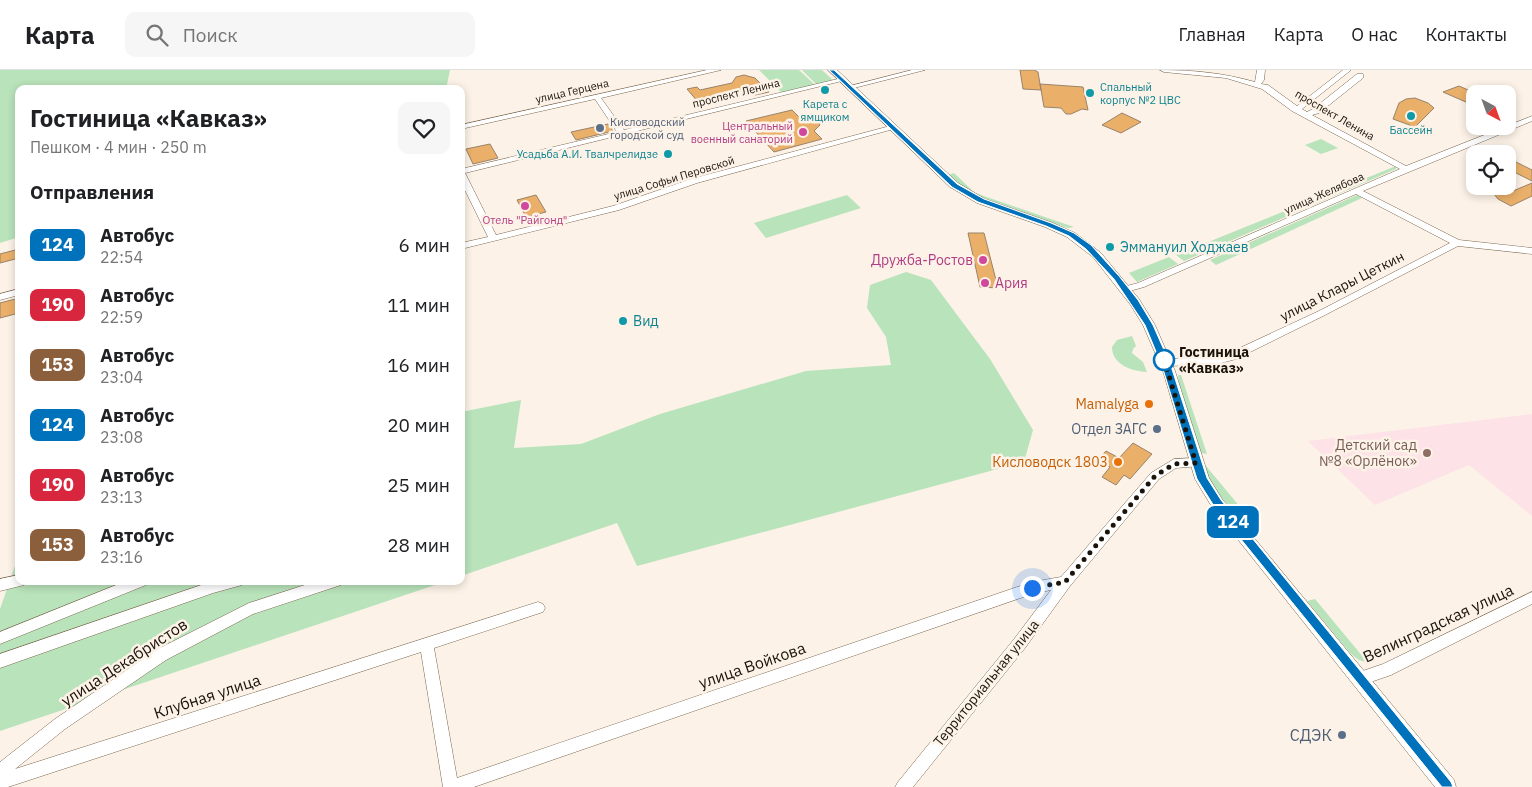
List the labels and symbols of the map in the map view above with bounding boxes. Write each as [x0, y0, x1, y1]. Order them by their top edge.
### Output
street label: проспект Ленина [691, 75, 781, 111]
street label: улица Герцена [534, 76, 610, 106]
place label: Спальный корпус №2 ЦВС [1100, 80, 1181, 107]
marker: Карета с ямщиком [819, 84, 831, 96]
north arrow [1466, 85, 1516, 135]
marker: Спальный корпус №2 ЦВС [1084, 87, 1096, 99]
street label: проспект Ленина [1293, 87, 1377, 143]
place label: Карета с ямщиком [801, 97, 849, 124]
marker: Бассейн [1405, 110, 1417, 122]
place label: Кисловодский городской суд [610, 115, 685, 142]
place label: Центральный военный санаторий [691, 119, 793, 146]
marker: Кисловодский городской суд [594, 122, 606, 134]
place label: Бассейн [1390, 123, 1432, 137]
marker: Центральный военный санаторий [797, 126, 809, 138]
place label: Усадьба А.И. Твалчрелидзе [517, 147, 658, 161]
marker: Усадьба А.И. Твалчрелидзе [662, 148, 674, 160]
street label: улица Софьи Перовской [612, 153, 736, 203]
street label: улица Желябова [1282, 169, 1366, 217]
marker: Отель "Райгонд" [519, 200, 531, 212]
place label: Отель "Райгонд" [483, 213, 567, 227]
place label: Эммануил Ходжаев [1120, 238, 1249, 256]
marker: Эммануил Ходжаев [1104, 241, 1116, 253]
street label: улица Клары Цеткин [1277, 247, 1407, 325]
place label: Дружба-Ростов [871, 251, 973, 269]
marker: Дружба-Ростов [977, 254, 989, 266]
place label: Ария [995, 274, 1028, 292]
marker: Ария [979, 277, 991, 289]
place label: Вид [633, 312, 659, 330]
marker: Вид [617, 315, 629, 327]
place label: Гостиница «Кавказ» [1179, 343, 1249, 377]
marker: Гостиница «Кавказ» [1153, 349, 1175, 371]
place label: Mamalyga [1075, 395, 1140, 413]
marker: Mamalyga [1143, 398, 1155, 410]
place label: Отдел ЗАГС [1071, 420, 1147, 438]
marker: Отдел ЗАГС [1151, 423, 1163, 435]
place label: Детский сад №8 «Орлёнок» [1319, 436, 1417, 470]
marker: Детский сад №8 «Орлёнок» [1421, 447, 1433, 459]
place label: Кисловодск 1803 [992, 453, 1108, 471]
marker: Кисловодск 1803 [1112, 456, 1124, 468]
line badge: 124 [1204, 506, 1262, 538]
your location [1020, 576, 1045, 601]
street label: Велинградская улица [1360, 579, 1517, 667]
street label: улица Декабристов [57, 614, 191, 710]
street label: Территориальная улица [929, 616, 1043, 750]
street label: улица Войкова [696, 637, 809, 693]
street label: Клубная улица [151, 669, 263, 723]
place label: СДЭК [1290, 725, 1332, 745]
marker: СДЭК [1336, 729, 1348, 741]

